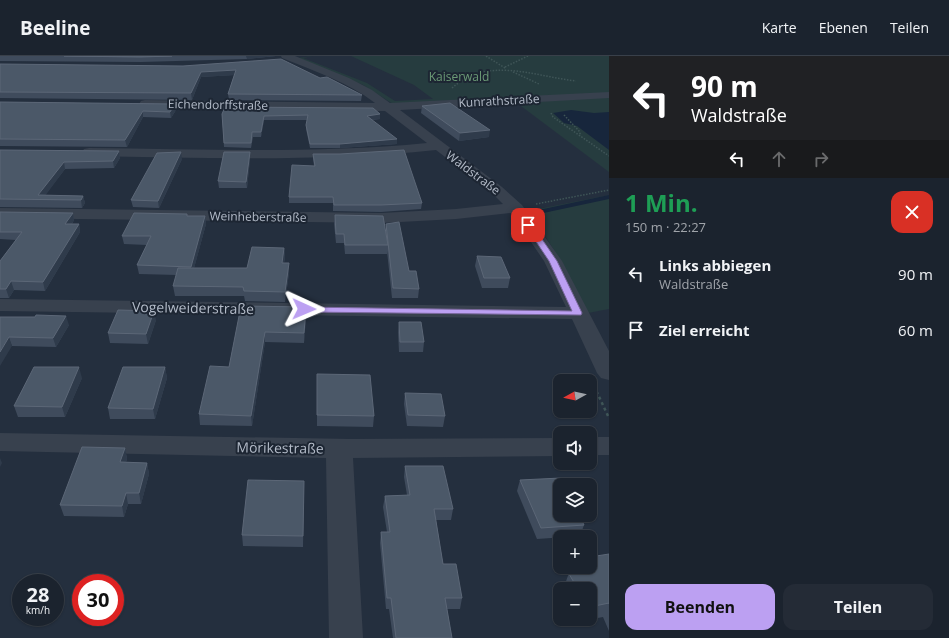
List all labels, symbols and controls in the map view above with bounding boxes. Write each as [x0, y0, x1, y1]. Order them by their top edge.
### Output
text: Beeline [20, 15, 91, 41]
text: Karte [762, 18, 797, 37]
text: Ebenen [819, 18, 868, 37]
text: Teilen [890, 18, 929, 37]
text: 90 m [691, 67, 758, 105]
park label: Kaiserwald [429, 68, 489, 85]
icon: left [625, 72, 677, 124]
street label: Kunrathstraße [458, 90, 540, 111]
street label: Eichendorffstraße [168, 95, 269, 114]
text: Waldstraße [691, 103, 787, 127]
street label: Waldstraße [443, 147, 504, 199]
icon: left [726, 148, 748, 170]
icon: ahead [768, 148, 790, 170]
icon: right [810, 148, 832, 170]
text: 1 Min. [625, 186, 698, 219]
button: close [891, 191, 933, 233]
street label: Weinheberstraße [209, 207, 307, 226]
pin [511, 208, 545, 242]
icon: arrive [517, 214, 539, 236]
text: 150 m · 22:27 [625, 218, 706, 236]
text: Links abbiegen [659, 255, 771, 275]
icon: left [625, 263, 647, 285]
text: 90 m [898, 264, 933, 284]
text: Waldstraße [659, 275, 728, 293]
position arrow [283, 288, 325, 330]
street label: Vogelweiderstraße [132, 297, 254, 318]
icon: arrive [625, 319, 647, 341]
text: Ziel erreicht [659, 320, 750, 340]
text: 60 m [898, 320, 933, 340]
north arrow [553, 374, 597, 418]
map controls [553, 374, 597, 626]
button: sound [553, 426, 597, 470]
street label: Mörikestraße [236, 437, 324, 458]
button: layers [553, 478, 597, 522]
button: + [553, 530, 597, 574]
speed limit sign: 30 [72, 574, 124, 626]
text: 28 [27, 581, 49, 608]
button: − [553, 582, 597, 626]
button: Beenden [625, 584, 775, 630]
button: Teilen [783, 584, 933, 630]
text: km/h [26, 603, 50, 617]

